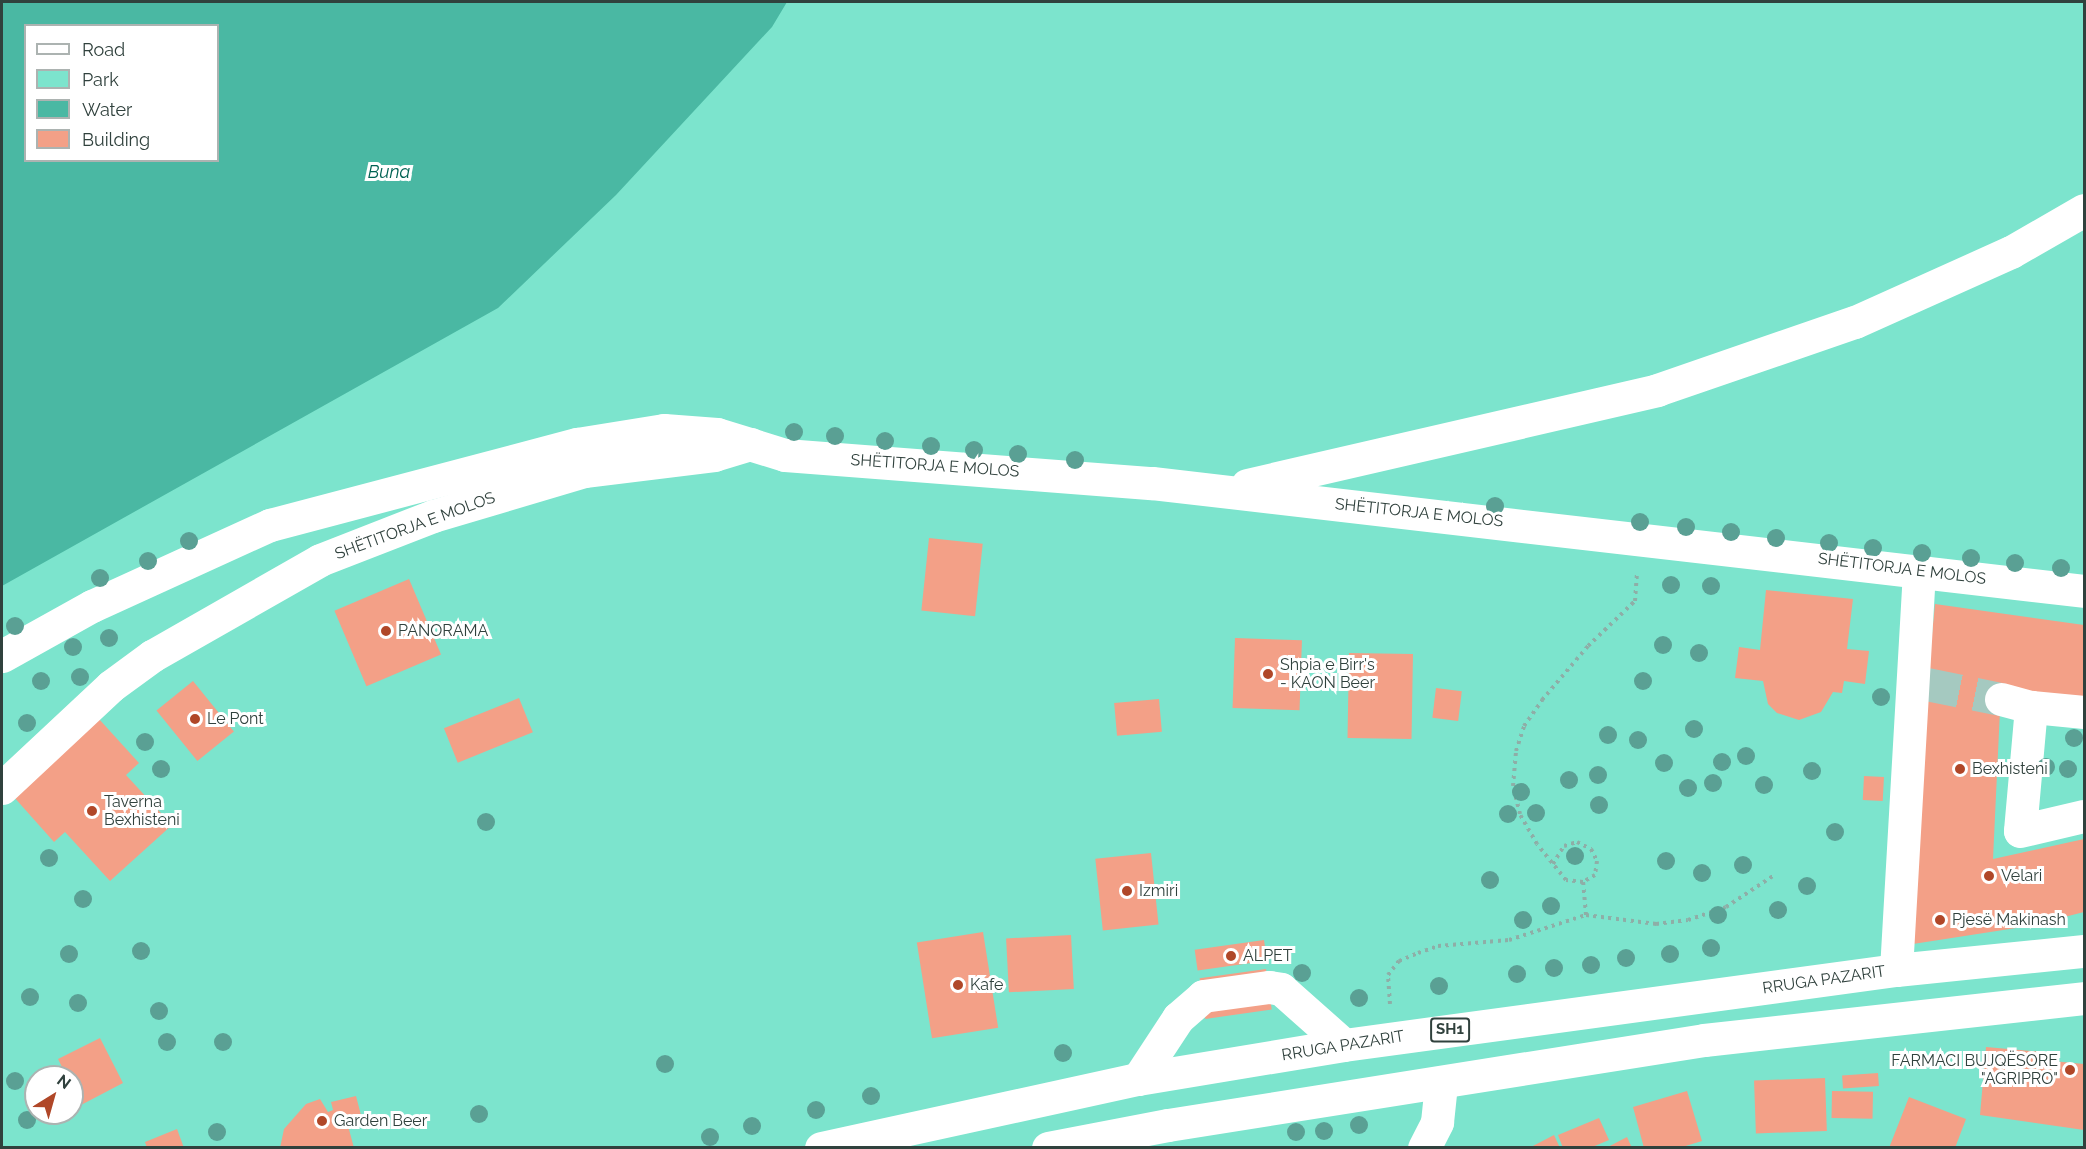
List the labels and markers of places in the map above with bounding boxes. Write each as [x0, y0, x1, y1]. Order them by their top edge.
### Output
place label: PANORAMA [398, 621, 488, 641]
marker: PANORAMA [379, 624, 393, 638]
place label: Shpia e Birr's - KAON Beer [1280, 655, 1375, 693]
marker: Shpia e Birr's - KAON Beer [1261, 667, 1275, 681]
place label: Le Pont [207, 709, 264, 729]
marker: Le Pont [188, 712, 202, 726]
place label: Bexhisteni [1972, 759, 2048, 779]
marker: Bexhisteni [1953, 762, 1967, 776]
place label: Taverna Bexhisteni [104, 792, 180, 830]
marker: Taverna Bexhisteni [85, 804, 99, 818]
place label: Velari [2001, 866, 2042, 886]
marker: Velari [1982, 869, 1996, 883]
place label: Izmiri [1139, 881, 1178, 901]
marker: Izmiri [1120, 884, 1134, 898]
place label: Pjesë Makinash [1952, 910, 2066, 930]
marker: Pjesë Makinash [1933, 913, 1947, 927]
place label: ALPET [1243, 946, 1293, 966]
marker: ALPET [1224, 949, 1238, 963]
place label: Kafe [970, 975, 1003, 995]
marker: Kafe [951, 978, 965, 992]
place label: FARMACI BUJQËSORE "AGRIPRO" [1891, 1051, 2058, 1089]
marker: FARMACI BUJQËSORE "AGRIPRO" [2063, 1063, 2077, 1077]
place label: Garden Beer [334, 1111, 427, 1131]
marker: Garden Beer [315, 1114, 329, 1128]

